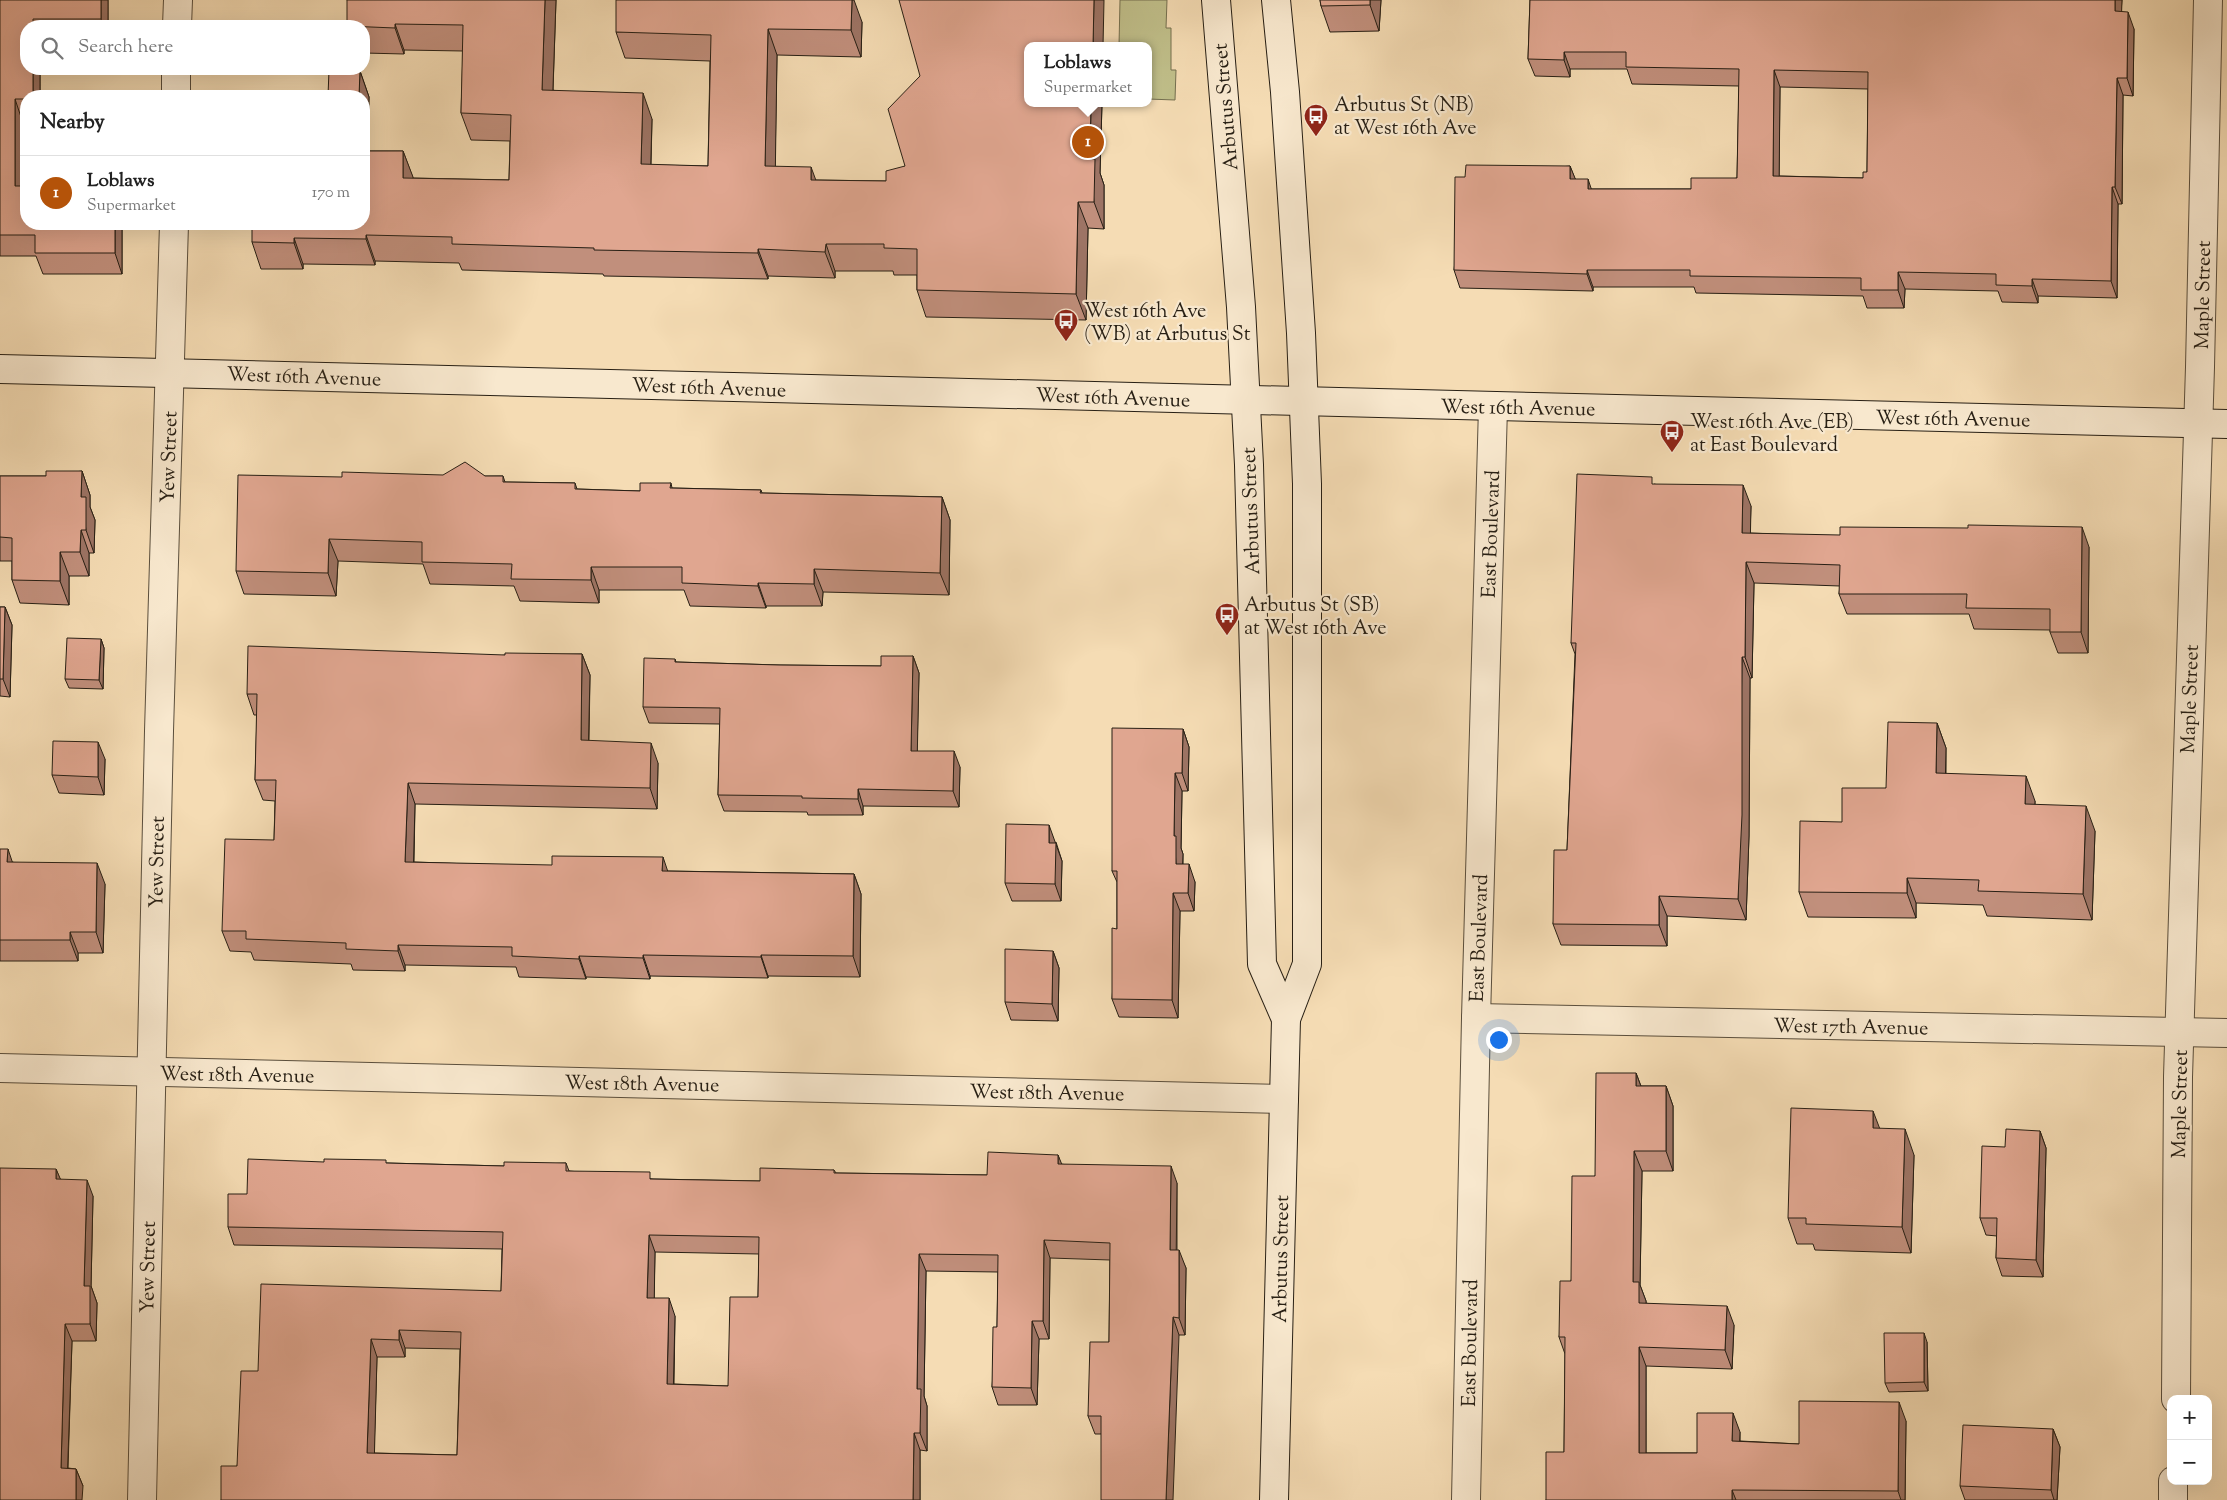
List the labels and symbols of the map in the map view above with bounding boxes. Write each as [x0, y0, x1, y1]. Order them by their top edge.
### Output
street label: Arbutus Street [1207, 42, 1248, 172]
place label: Arbutus St (NB) at West 16th Ave [1334, 92, 1477, 144]
bus stop icon: Arbutus St (NB) at West 16th Ave [1303, 103, 1329, 137]
pin: 1 [1072, 123, 1104, 161]
street label: Maple Street [2189, 240, 2220, 350]
place label: West 16th Ave (WB) at Arbutus St [1084, 298, 1251, 350]
bus stop icon: West 16th Ave (WB) at Arbutus St [1053, 308, 1079, 342]
street label: West 16th Avenue [226, 361, 382, 396]
street label: West 16th Avenue [631, 372, 787, 407]
street label: West 16th Avenue [1035, 382, 1191, 417]
street label: West 16th Avenue [1440, 394, 1596, 425]
street label: West 16th Avenue [1875, 405, 2031, 436]
place label: West 16th Ave (EB) at East Boulevard [1690, 409, 1854, 461]
street label: Yew Street [154, 410, 187, 504]
bus stop icon: West 16th Ave (EB) at East Boulevard [1659, 419, 1685, 453]
street label: Arbutus Street [1236, 446, 1269, 575]
street label: East Boulevard [1476, 470, 1509, 599]
place label: Arbutus St (SB) at West 16th Ave [1244, 592, 1387, 644]
bus stop icon: Arbutus St (SB) at West 16th Ave [1214, 602, 1240, 636]
street label: Maple Street [2175, 644, 2208, 754]
street label: Yew Street [143, 816, 174, 908]
street label: East Boulevard [1464, 874, 1497, 1003]
street label: West 17th Avenue [1773, 1013, 1929, 1044]
your location [1486, 1027, 1512, 1053]
street label: Maple Street [2166, 1049, 2197, 1159]
street label: West 18th Avenue [159, 1061, 315, 1092]
street label: West 18th Avenue [564, 1070, 720, 1101]
street label: West 18th Avenue [969, 1079, 1125, 1110]
street label: Arbutus Street [1267, 1195, 1298, 1323]
street label: Yew Street [134, 1221, 165, 1313]
street label: East Boulevard [1456, 1279, 1487, 1407]

